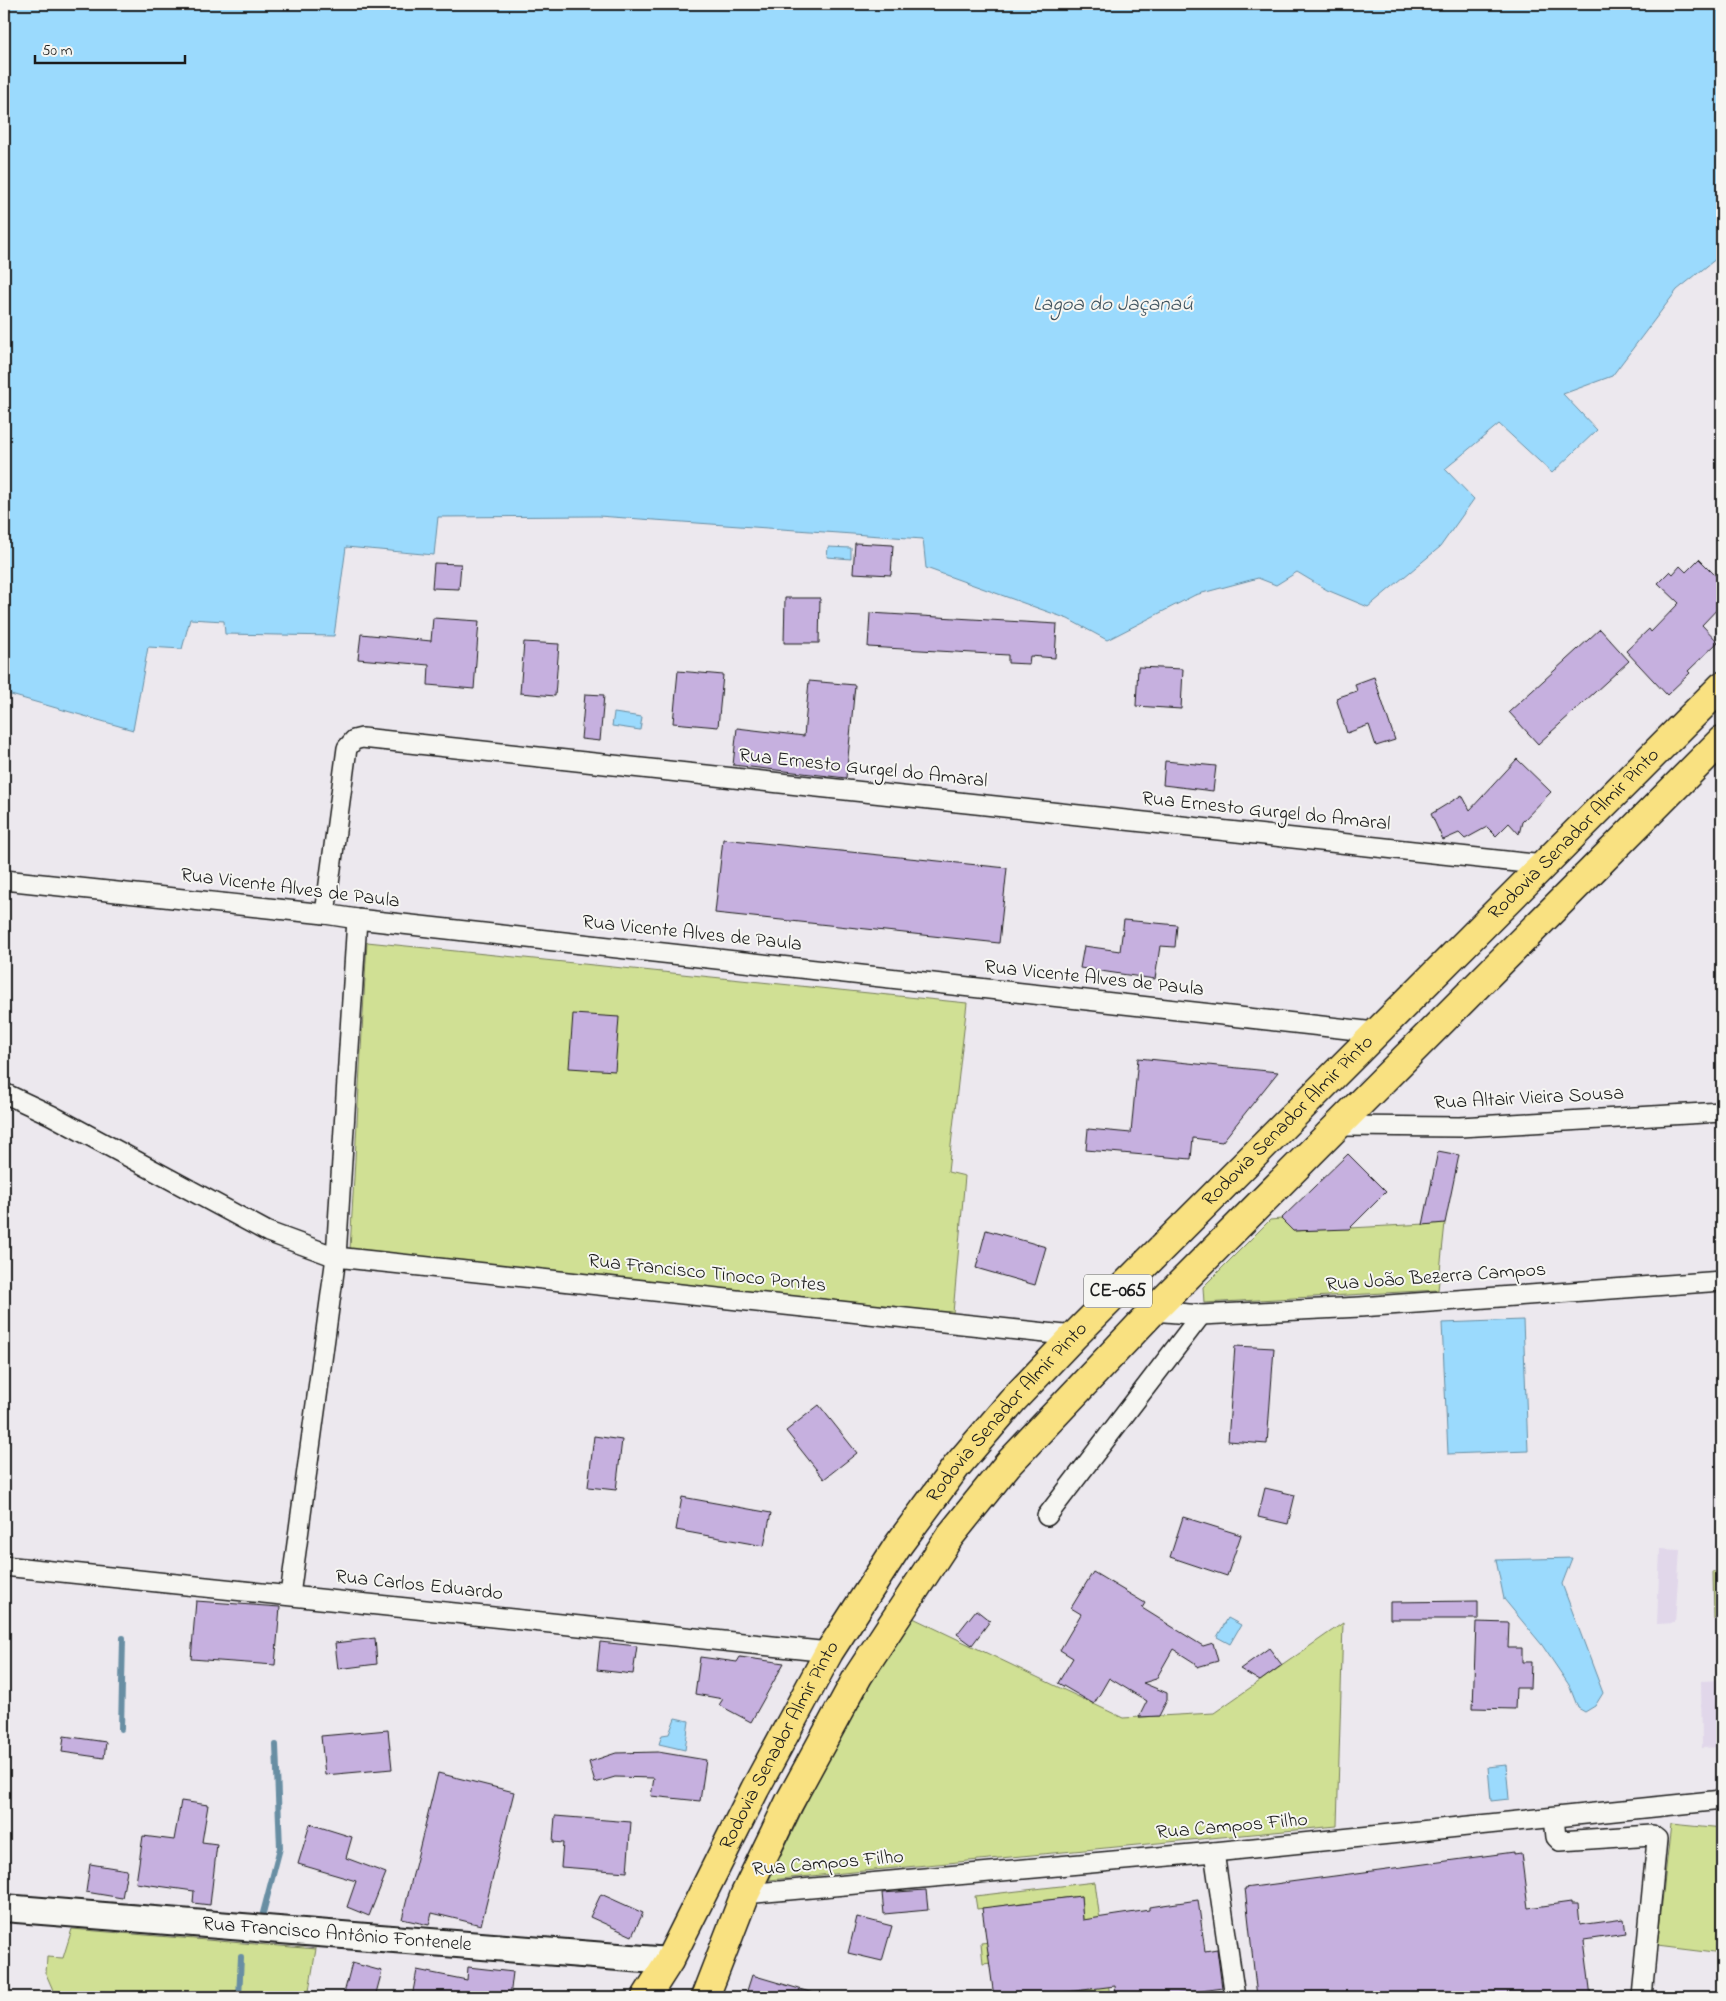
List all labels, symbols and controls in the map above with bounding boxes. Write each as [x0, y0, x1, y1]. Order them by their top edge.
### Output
scale bar [35, 32, 185, 64]
text: 50 m [42, 40, 73, 62]
water label: Lagoa do Jaçanaú [1033, 290, 1193, 321]
street label: Rua Ernesto Gurgel do Amaral [737, 742, 989, 797]
street label: Rodovia Senador Almir Pinto [1482, 742, 1667, 927]
street label: Rua Ernesto Gurgel do Amaral [1140, 785, 1392, 840]
street label: Rua Vicente Alves de Paula [179, 861, 401, 917]
street label: Rua Vicente Alves de Paula [581, 908, 803, 960]
street label: Rua Vicente Alves de Paula [983, 953, 1205, 1005]
street label: Rodovia Senador Almir Pinto [1196, 1029, 1381, 1214]
street label: Rua Altair Vieira Sousa [1433, 1080, 1625, 1118]
street label: Rua Francisco Tinoco Pontes [586, 1247, 828, 1301]
street label: Rua João Bezerra Campos [1325, 1256, 1547, 1300]
road number: CE-065 [1084, 1274, 1152, 1308]
street label: Rodovia Senador Almir Pinto [920, 1315, 1095, 1509]
street label: Rua Carlos Eduardo [334, 1563, 504, 1609]
street label: Rodovia Senador Almir Pinto [712, 1635, 847, 1855]
street label: Rua Campos Filho [1155, 1806, 1309, 1848]
street label: Rua Campos Filho [751, 1843, 905, 1885]
street label: Rua Francisco Antônio Fontenele [201, 1909, 473, 1960]

